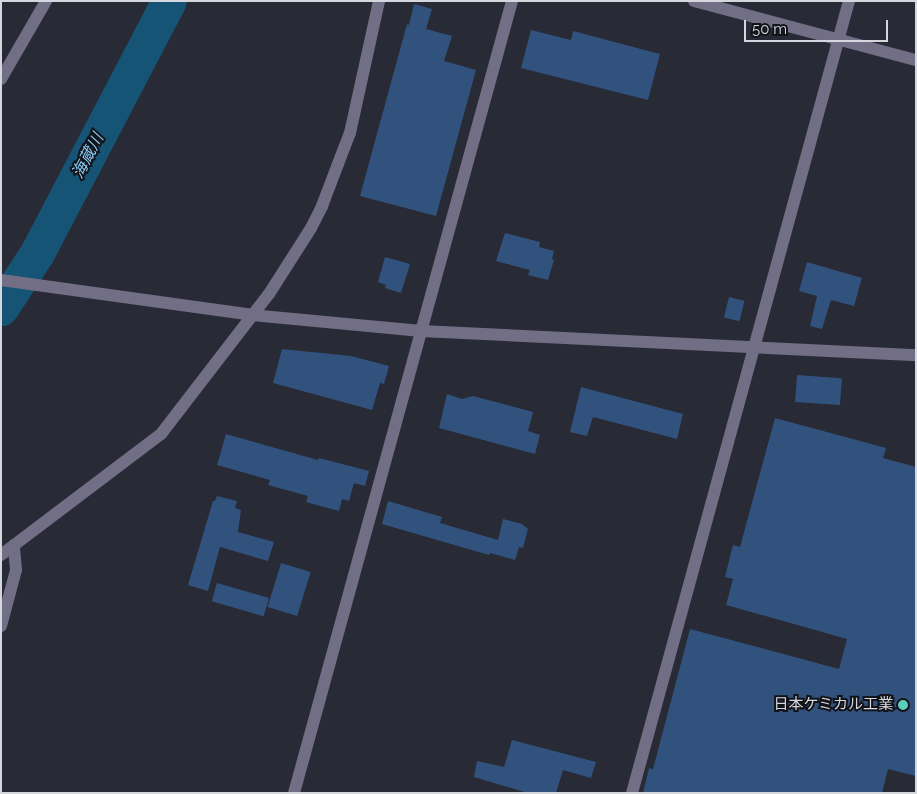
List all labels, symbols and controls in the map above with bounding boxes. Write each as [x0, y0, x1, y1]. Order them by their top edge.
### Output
scale bar [747, 10, 891, 42]
text: 50 m [752, 20, 787, 38]
water label: 海蔵川 [68, 130, 108, 182]
place label: 日本ケミカル工業 [773, 696, 893, 714]
marker: 日本ケミカル工業 [897, 699, 909, 711]

